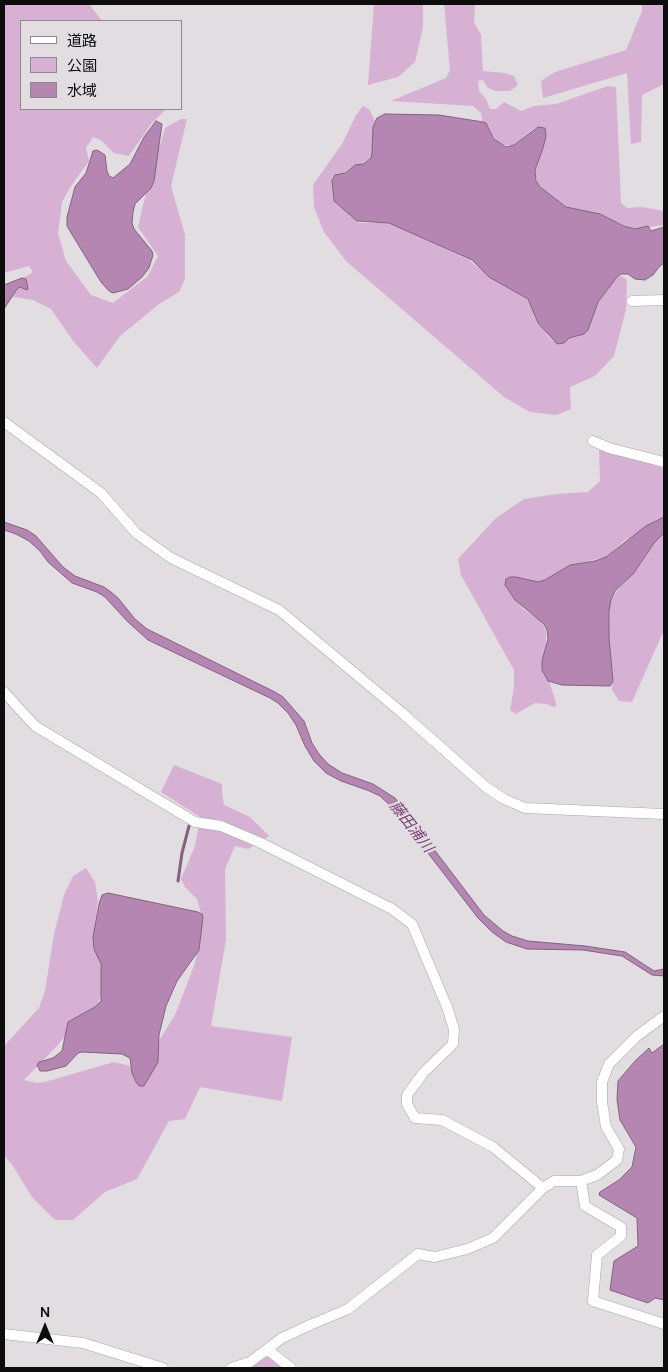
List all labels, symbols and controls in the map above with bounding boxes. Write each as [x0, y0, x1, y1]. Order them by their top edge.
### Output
legend [20, 20, 182, 110]
text: 道路 [67, 30, 97, 51]
text: 公園 [67, 55, 97, 76]
text: 水域 [67, 80, 97, 101]
water label: 藤田浦川 [385, 798, 437, 856]
north arrow [20, 1302, 70, 1352]
text: N [40, 1302, 50, 1321]

